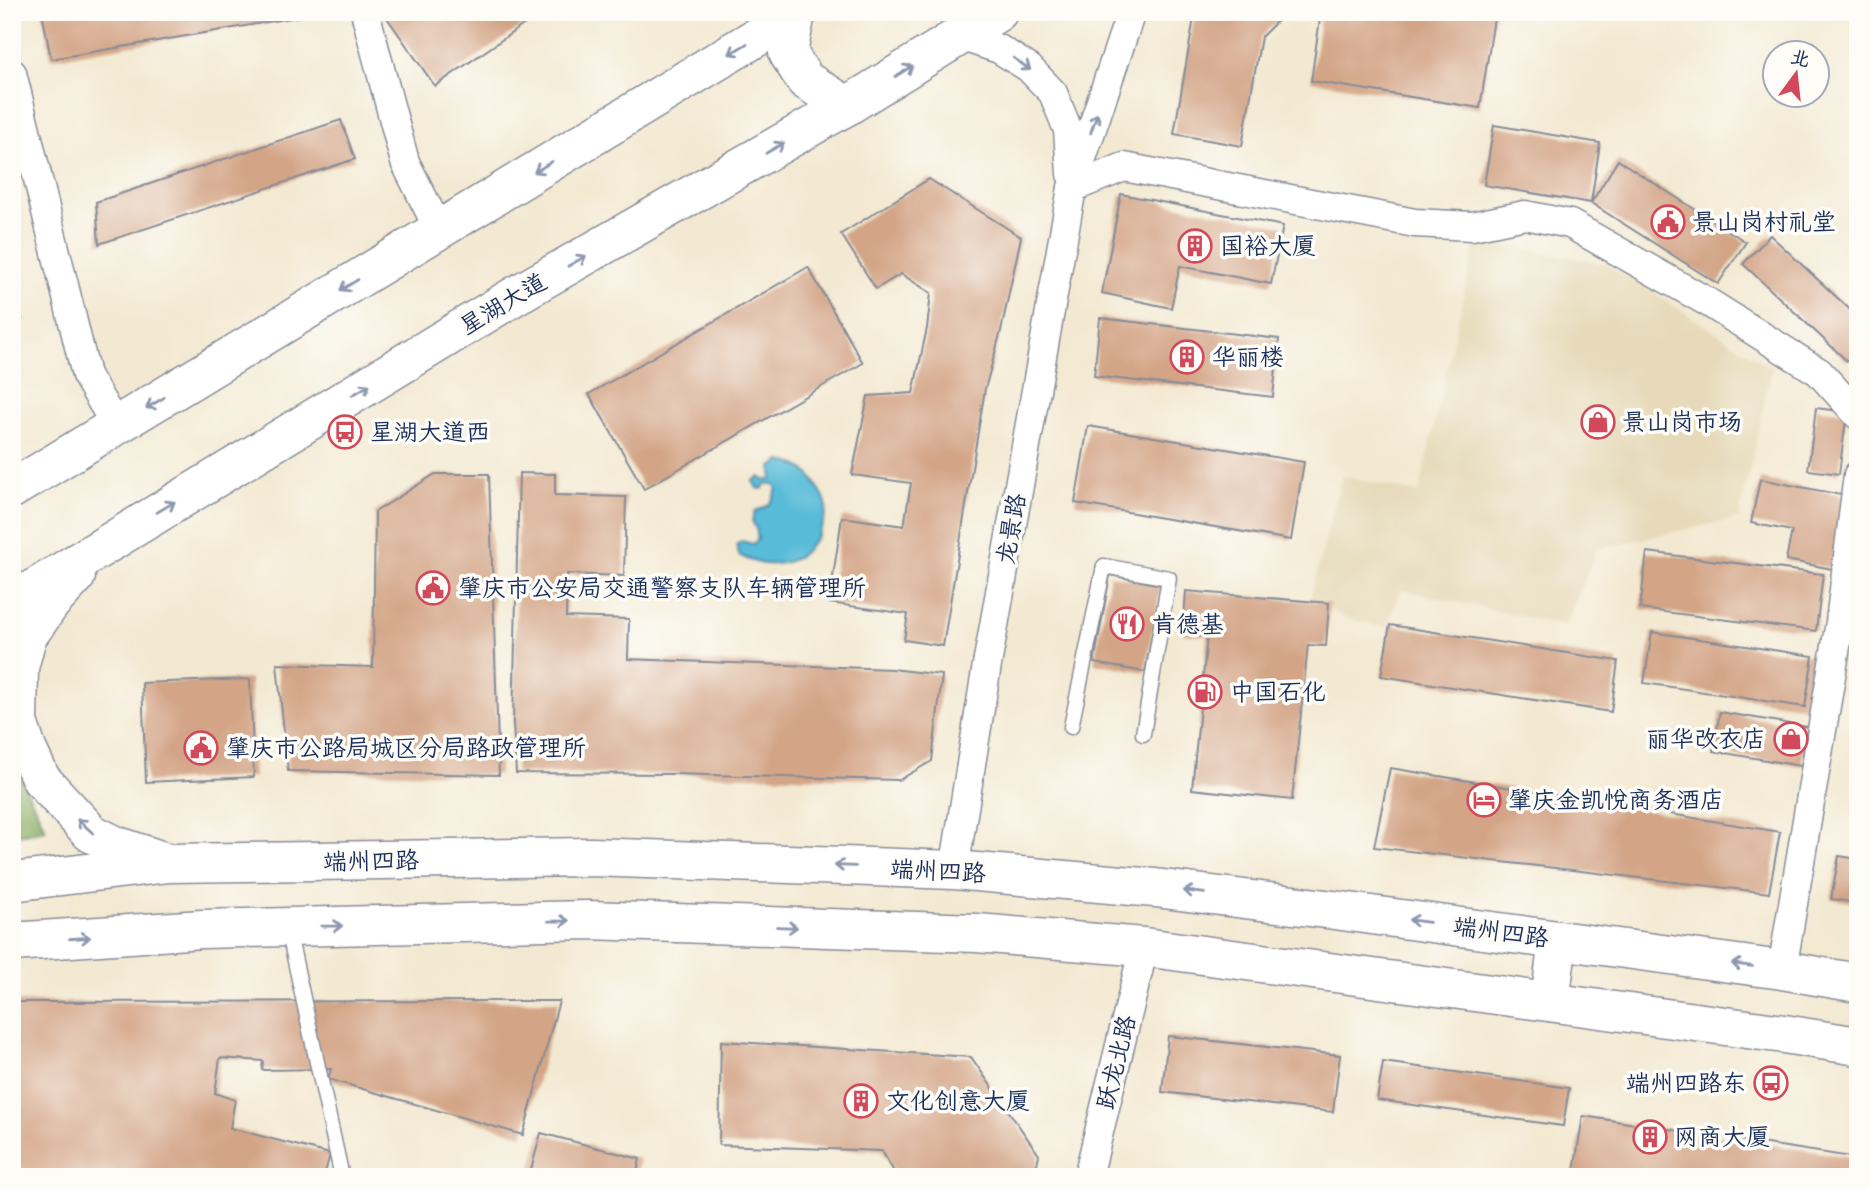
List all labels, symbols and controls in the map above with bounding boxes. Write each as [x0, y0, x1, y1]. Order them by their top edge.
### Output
north arrow [1762, 38, 1832, 108]
one-way arrow [728, 42, 748, 56]
text: 北 [1788, 44, 1812, 74]
one-way arrow [1012, 57, 1031, 71]
one-way arrow [893, 63, 913, 77]
one-way arrow [1088, 112, 1101, 134]
one-way arrow [764, 140, 784, 154]
one-way arrow [534, 160, 554, 174]
public building icon: 景山岗村礼堂 [1649, 203, 1687, 241]
place label: 景山岗村礼堂 [1692, 208, 1836, 239]
building icon: 国裕大厦 [1176, 227, 1214, 265]
place label: 国裕大厦 [1220, 232, 1316, 263]
one-way arrow [566, 254, 587, 267]
street label: 星湖大道 [455, 267, 553, 343]
one-way arrow [340, 278, 360, 292]
building icon: 华丽楼 [1168, 338, 1206, 376]
place label: 华丽楼 [1212, 343, 1284, 374]
one-way arrow [350, 382, 370, 396]
one-way arrow [145, 396, 165, 410]
shop icon: 景山岗市场 [1579, 403, 1617, 441]
place label: 景山岗市场 [1622, 408, 1742, 439]
bus stop icon: 星湖大道西 [326, 413, 364, 451]
place label: 星湖大道西 [370, 418, 490, 449]
street label: 龙景路 [991, 491, 1034, 567]
one-way arrow [156, 500, 175, 515]
public building icon: 肇庆市公安局交通警察支队车辆管理所 [414, 569, 452, 607]
place label: 肇庆市公安局交通警察支队车辆管理所 [458, 574, 866, 605]
restaurant icon: 肯德基 [1108, 605, 1146, 643]
place label: 肯德基 [1152, 610, 1224, 641]
fuel station icon: 中国石化 [1186, 673, 1224, 711]
place label: 中国石化 [1230, 678, 1326, 709]
shop icon: 丽华改衣店 [1772, 720, 1810, 758]
place label: 丽华改衣店 [1646, 725, 1766, 756]
public building icon: 肇庆市公路局城区分局路政管理所 [182, 729, 220, 767]
place label: 肇庆市公路局城区分局路政管理所 [226, 734, 586, 765]
hotel icon: 肇庆金凯悦商务酒店 [1465, 781, 1503, 819]
place label: 肇庆金凯悦商务酒店 [1508, 786, 1724, 817]
one-way arrow [76, 818, 94, 834]
street label: 端州四路 [323, 846, 419, 879]
street label: 端州四路 [889, 855, 987, 890]
one-way arrow [834, 860, 857, 873]
one-way arrow [1183, 886, 1206, 899]
street label: 端州四路 [1451, 911, 1550, 956]
one-way arrow [548, 914, 571, 928]
one-way arrow [1408, 915, 1431, 928]
one-way arrow [320, 920, 343, 933]
one-way arrow [775, 920, 798, 933]
one-way arrow [69, 931, 91, 944]
one-way arrow [1731, 958, 1754, 971]
street label: 跃龙北路 [1091, 1012, 1144, 1113]
bus stop icon: 端州四路东 [1752, 1064, 1790, 1102]
place label: 端州四路东 [1626, 1069, 1746, 1100]
building icon: 文化创意大厦 [842, 1082, 880, 1120]
place label: 文化创意大厦 [886, 1087, 1030, 1118]
building icon: 网商大厦 [1631, 1118, 1669, 1156]
place label: 网商大厦 [1674, 1123, 1770, 1154]

